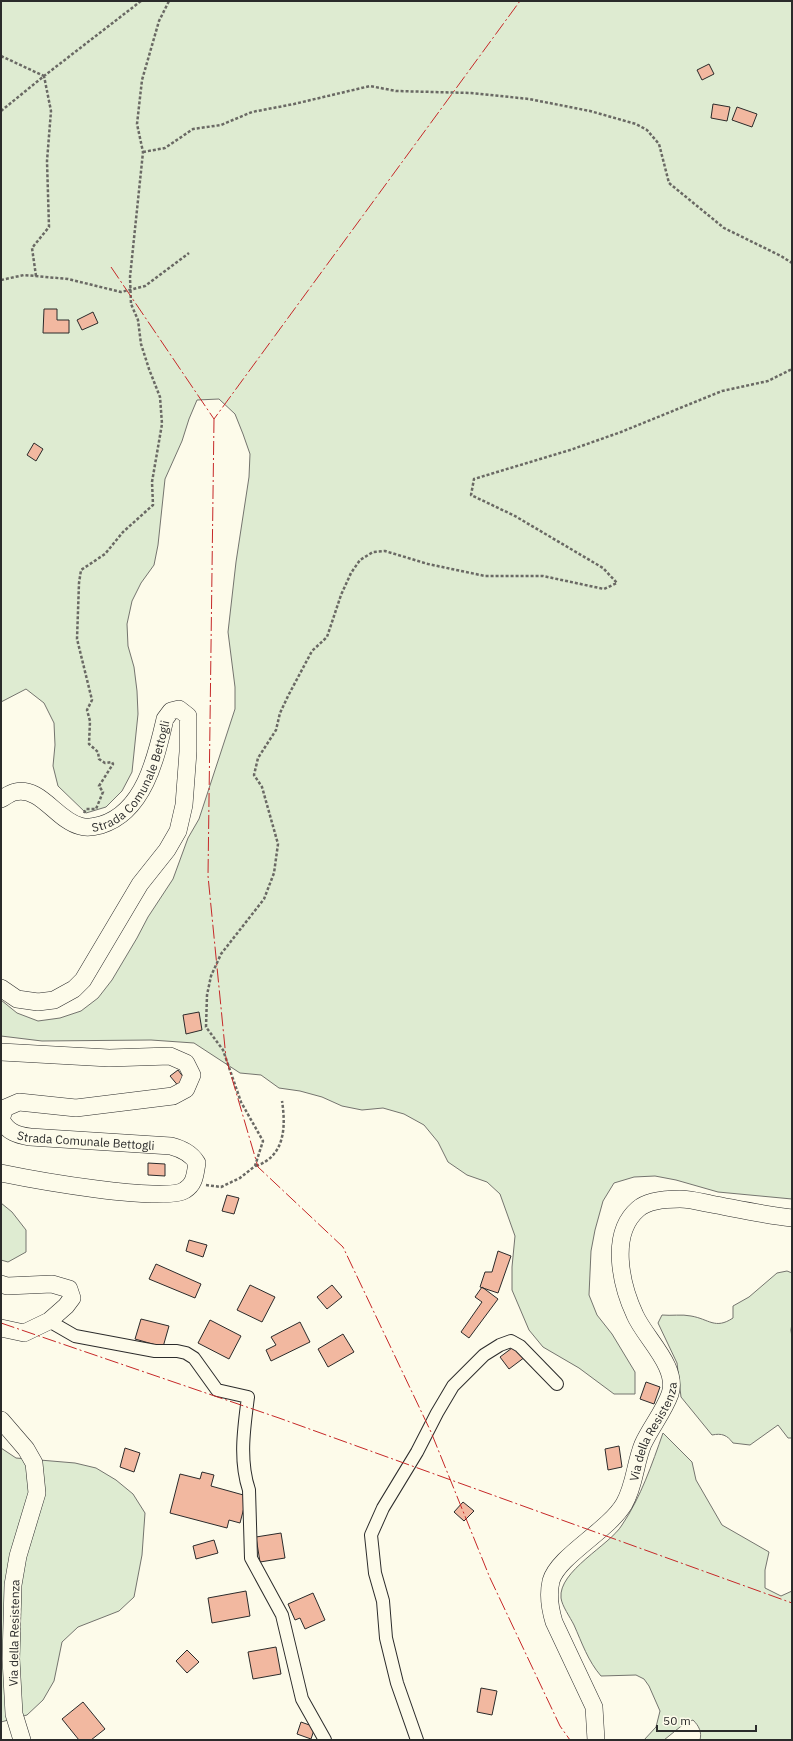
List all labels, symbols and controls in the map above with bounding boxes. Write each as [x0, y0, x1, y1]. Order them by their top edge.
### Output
street label: Strada Comunale Bettogli [90, 719, 172, 834]
street label: Strada Comunale Bettogli [16, 1127, 155, 1152]
street label: Via della Resistenza [626, 1381, 679, 1483]
street label: Via della Resistenza [6, 1579, 22, 1687]
scale bar [657, 1707, 756, 1733]
text: 50 m [663, 1713, 691, 1728]

